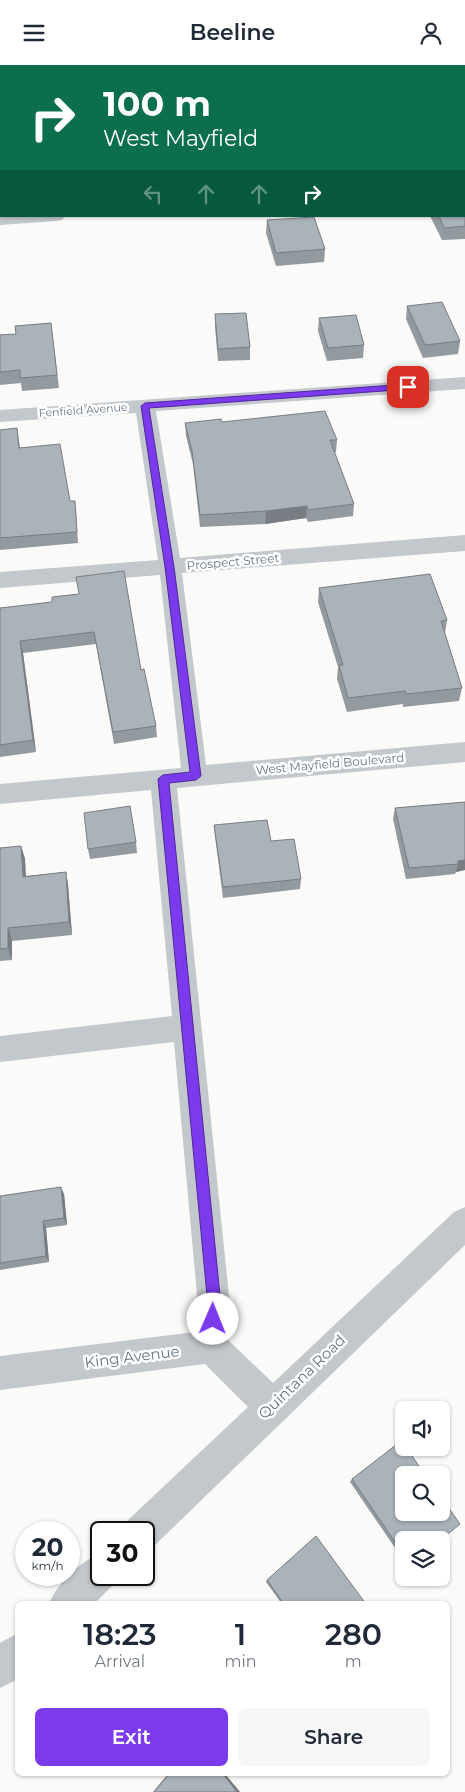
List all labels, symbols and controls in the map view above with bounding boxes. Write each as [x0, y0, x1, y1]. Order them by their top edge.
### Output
icon: menu [20, 19, 48, 47]
text: Beeline [190, 19, 275, 46]
icon: person [417, 19, 445, 47]
text: 100 m [103, 82, 211, 125]
icon: right [20, 85, 85, 150]
text: West Mayfield [103, 125, 258, 152]
icon: left [139, 180, 167, 208]
icon: ahead [192, 180, 220, 208]
icon: ahead [245, 180, 273, 208]
icon: right [298, 180, 326, 208]
pin [387, 366, 429, 408]
icon: arrive [394, 373, 422, 401]
street label: Fenfield Avenue [38, 400, 128, 420]
street label: Prospect Street [186, 550, 280, 573]
street label: West Mayfield Boulevard [255, 750, 405, 777]
position arrow [186, 1292, 238, 1344]
street label: Quintana Road [254, 1330, 349, 1423]
street label: King Avenue [83, 1341, 181, 1372]
map controls [395, 1401, 450, 1586]
button: sound [395, 1401, 450, 1456]
button: search [395, 1466, 450, 1521]
speed limit sign: 30 [90, 1521, 155, 1586]
button: layers [395, 1531, 450, 1586]
text: 20 [32, 1532, 63, 1562]
text: km/h [31, 1558, 64, 1573]
text: 18:23 [83, 1616, 156, 1653]
text: 1 [235, 1616, 246, 1653]
text: 280 [325, 1616, 382, 1653]
text: Arrival [94, 1652, 145, 1671]
text: min [224, 1652, 257, 1671]
text: m [345, 1652, 362, 1671]
button: Exit [35, 1708, 228, 1766]
button: Share [238, 1708, 430, 1766]

